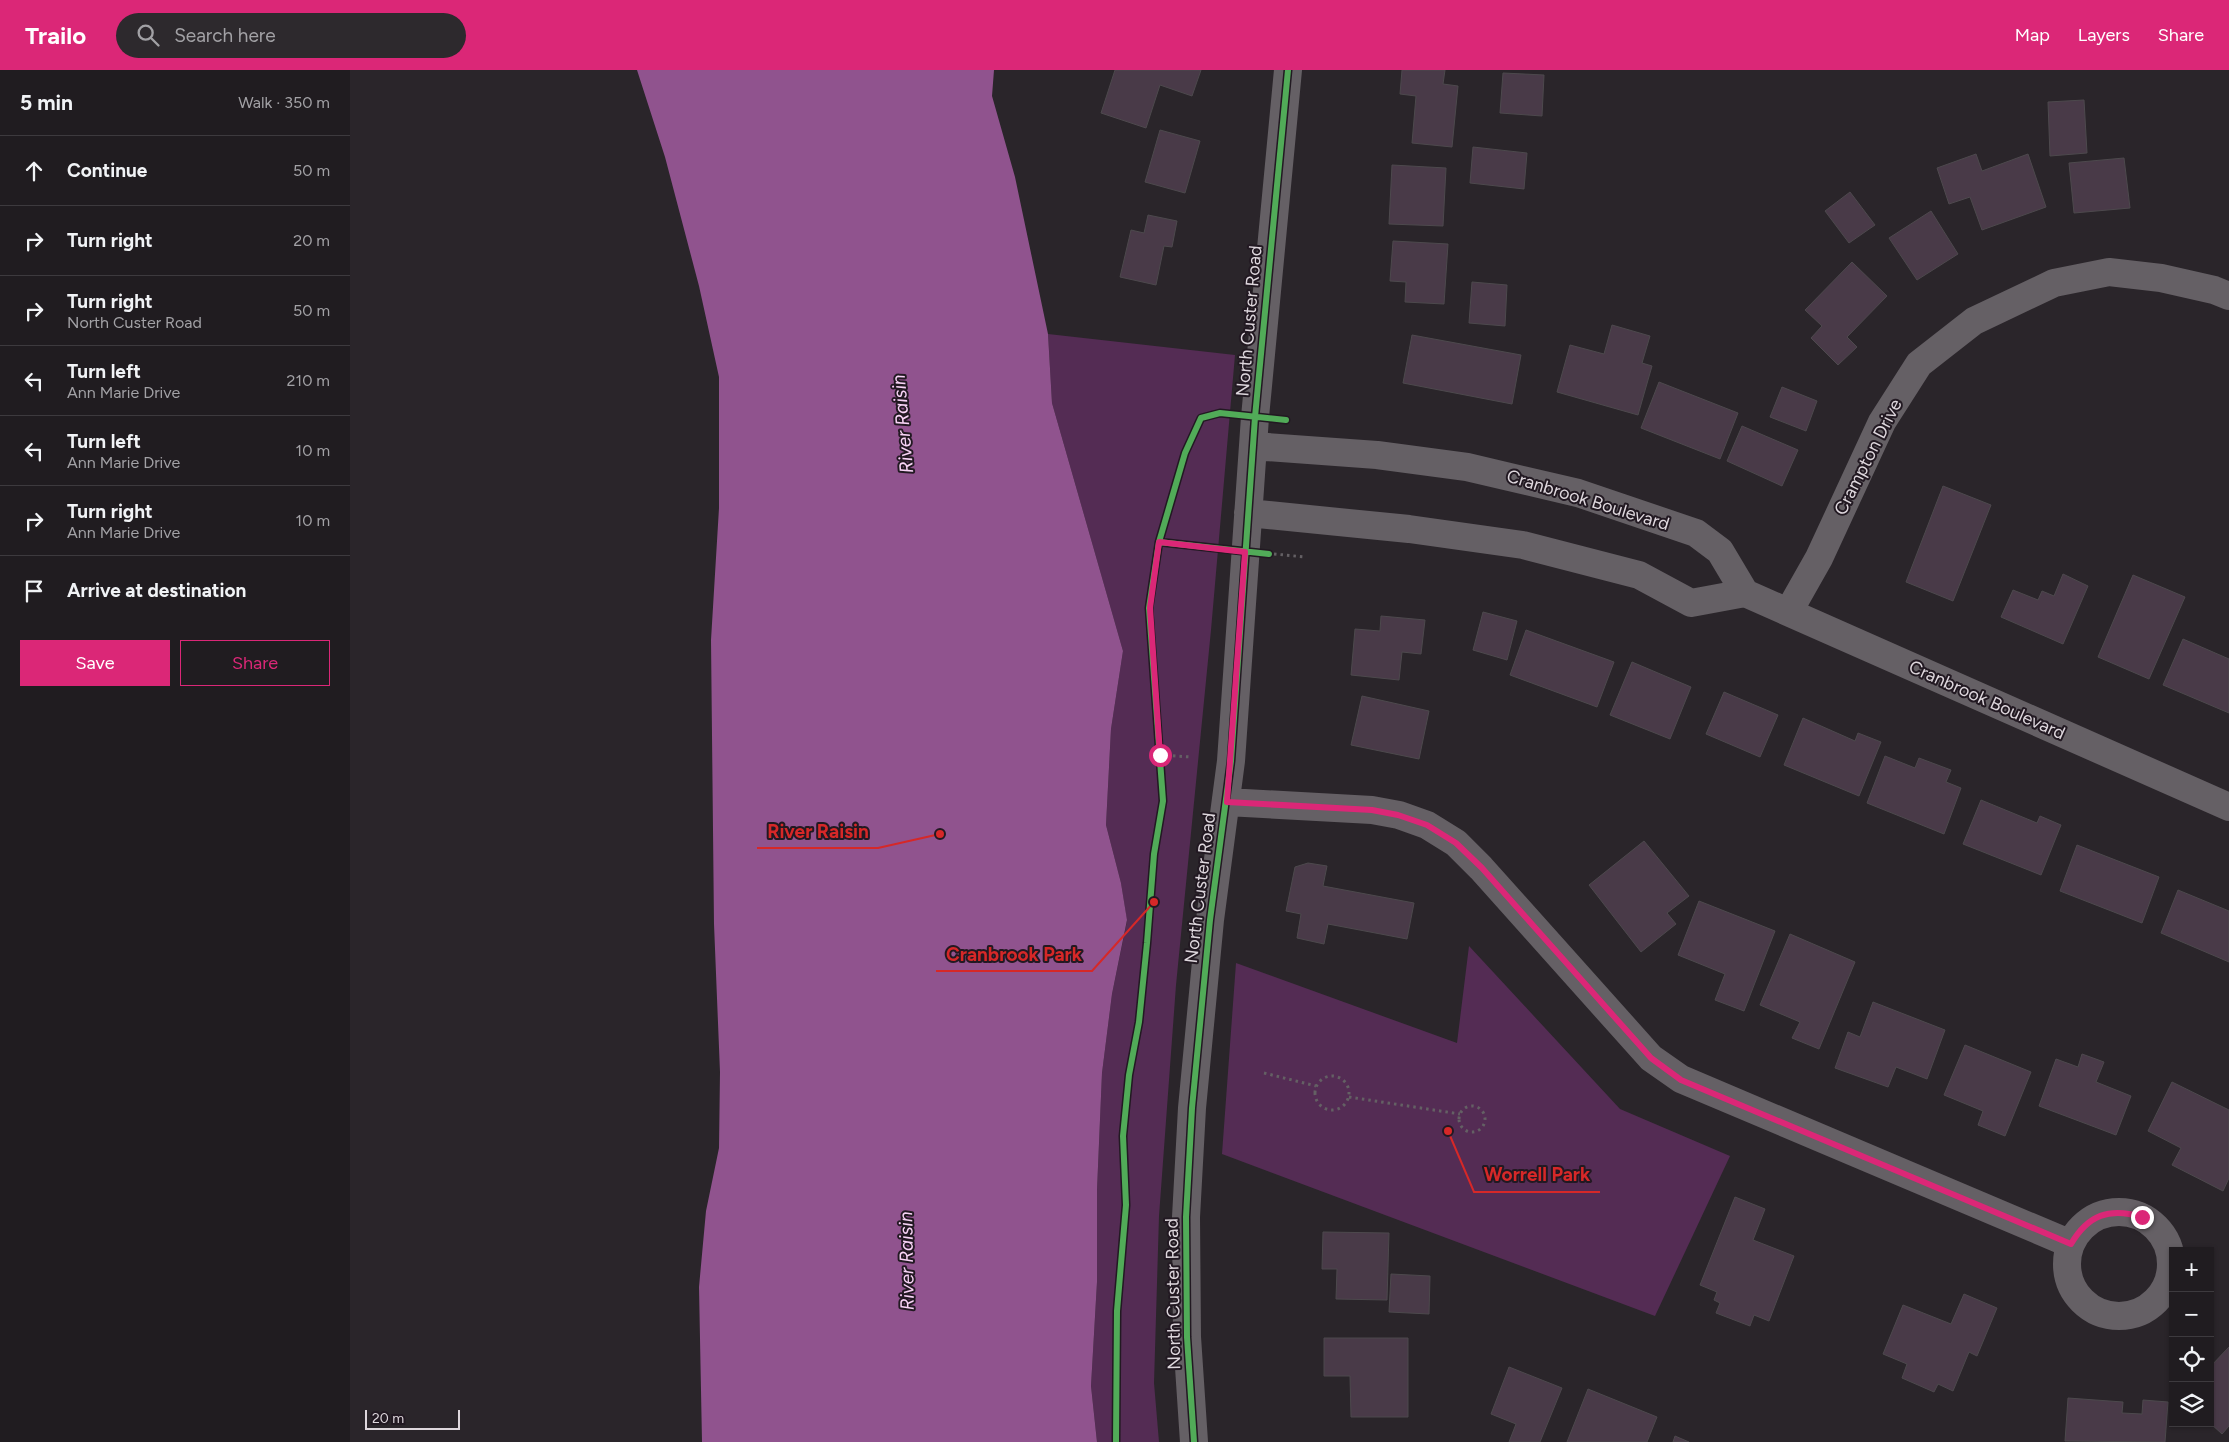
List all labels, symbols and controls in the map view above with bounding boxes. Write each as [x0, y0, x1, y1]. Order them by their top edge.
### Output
search box [116, 13, 466, 58]
text: Trailo [25, 21, 86, 50]
icon: search [134, 21, 162, 49]
text: Search here [174, 24, 276, 47]
text: Map [2015, 24, 2050, 46]
text: Layers [2078, 24, 2130, 46]
text: Share [2158, 24, 2204, 46]
text: 5 min [20, 90, 73, 115]
text: Walk · 350 m [238, 93, 330, 112]
icon: ahead [20, 157, 48, 185]
text: Continue [67, 159, 147, 182]
text: 50 m [293, 161, 330, 180]
icon: right [20, 227, 48, 255]
text: Turn right [67, 229, 153, 252]
text: 20 m [293, 231, 330, 250]
street label: North Custer Road [1231, 244, 1267, 398]
text: Turn right [67, 290, 153, 313]
icon: right [20, 297, 48, 325]
text: 50 m [293, 301, 330, 320]
text: North Custer Road [67, 313, 202, 332]
text: Turn left [67, 360, 141, 383]
icon: left [20, 367, 48, 395]
text: 210 m [287, 371, 330, 390]
water label: River Raisin [887, 373, 918, 474]
text: Ann Marie Drive [67, 383, 180, 402]
street label: Crampton Drive [1829, 395, 1907, 519]
text: Turn left [67, 430, 141, 453]
icon: left [20, 437, 48, 465]
text: 10 m [296, 441, 330, 460]
text: Ann Marie Drive [67, 453, 180, 472]
street label: Cranbrook Boulevard [1504, 465, 1672, 535]
text: Turn right [67, 500, 153, 523]
icon: right [20, 507, 48, 535]
text: 10 m [296, 511, 330, 530]
text: Ann Marie Drive [67, 523, 180, 542]
icon: arrive [20, 577, 48, 605]
text: Arrive at destination [67, 579, 246, 602]
button: Save [20, 640, 170, 686]
button: Share [180, 640, 330, 686]
street label: Cranbrook Boulevard [1905, 656, 2069, 744]
route start [1149, 744, 1172, 767]
street label: North Custer Road [1180, 811, 1220, 965]
callout: River Raisin [757, 814, 878, 848]
text: River Raisin [767, 820, 869, 843]
callout: Cranbrook Park [936, 937, 1092, 971]
text: Cranbrook Park [946, 943, 1083, 966]
callout: Worrell Park [1474, 1158, 1600, 1192]
text: Worrell Park [1484, 1163, 1591, 1186]
route end [2131, 1206, 2154, 1229]
water label: River Raisin [894, 1211, 919, 1311]
street label: North Custer Road [1161, 1218, 1185, 1370]
map controls [2169, 1247, 2214, 1427]
button: + [2169, 1247, 2214, 1292]
button: − [2169, 1292, 2214, 1337]
button: locate [2169, 1337, 2214, 1382]
button: layers [2169, 1382, 2214, 1427]
scale bar [365, 1407, 460, 1430]
text: 20 m [372, 1410, 404, 1427]

